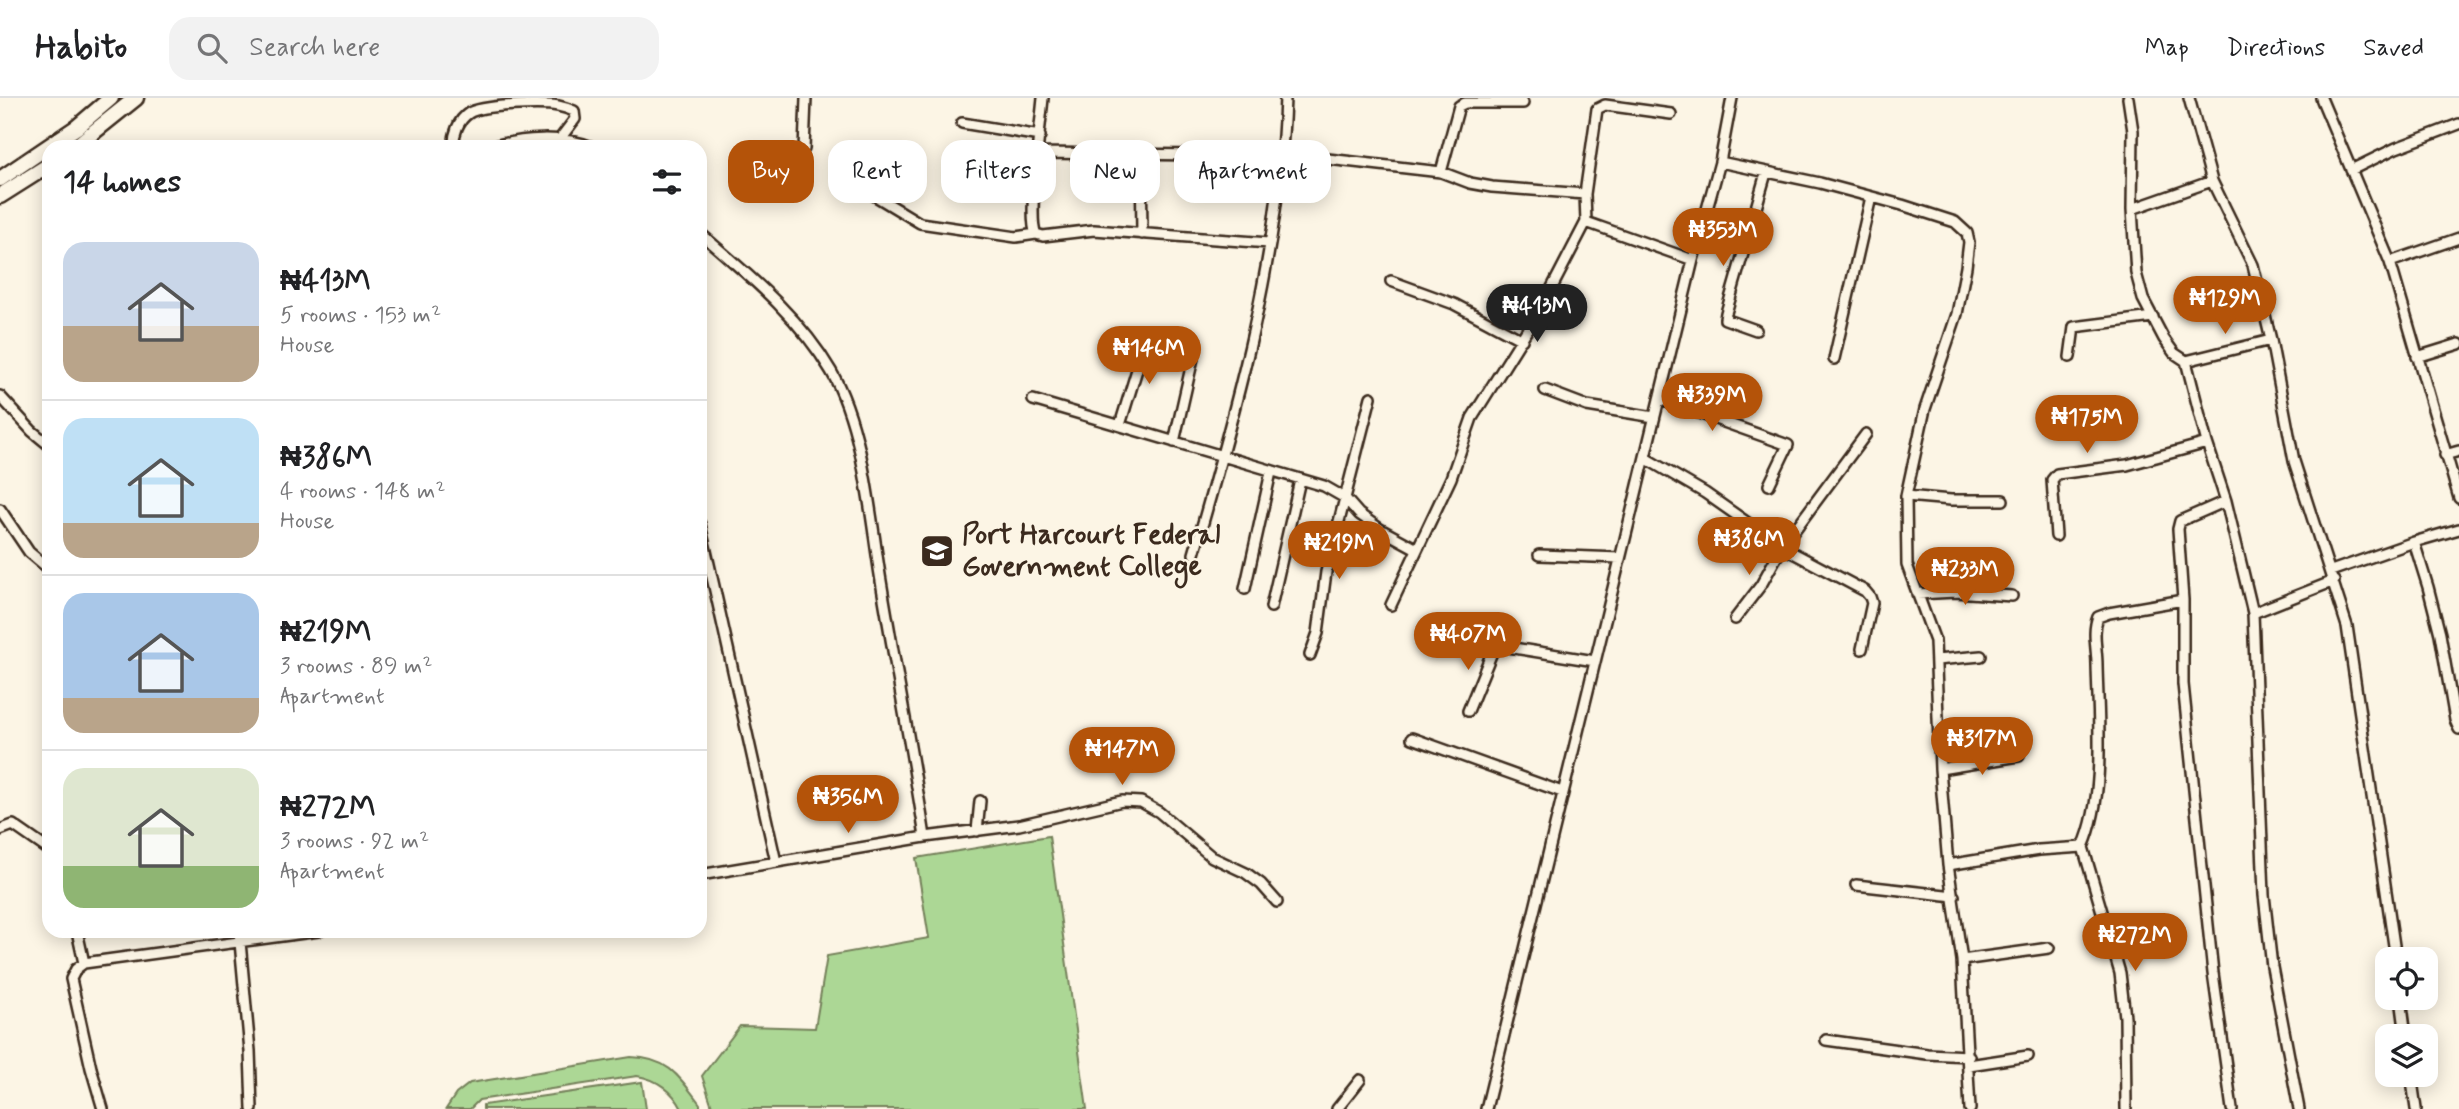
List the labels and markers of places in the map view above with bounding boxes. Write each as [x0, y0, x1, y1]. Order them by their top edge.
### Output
pin: ₦353M [1674, 208, 1772, 268]
pin: ₦129M [2176, 276, 2274, 336]
pin: ₦413M [1488, 285, 1586, 344]
pin: ₦146M [1100, 327, 1198, 386]
pin: ₦339M [1663, 374, 1761, 433]
pin: ₦175M [2038, 396, 2136, 455]
place label: Port Harcourt Federal Government College [962, 517, 1221, 589]
pin: ₦386M [1700, 518, 1798, 577]
pin: ₦219M [1290, 522, 1388, 581]
school or university icon: Port Harcourt Federal Government College [918, 532, 956, 570]
pin: ₦233M [1916, 547, 2014, 607]
pin: ₦407M [1419, 612, 1517, 672]
pin: ₦317M [1933, 718, 2031, 777]
pin: ₦147M [1073, 728, 1171, 787]
pin: ₦356M [799, 776, 897, 835]
pin: ₦272M [2086, 914, 2184, 973]

